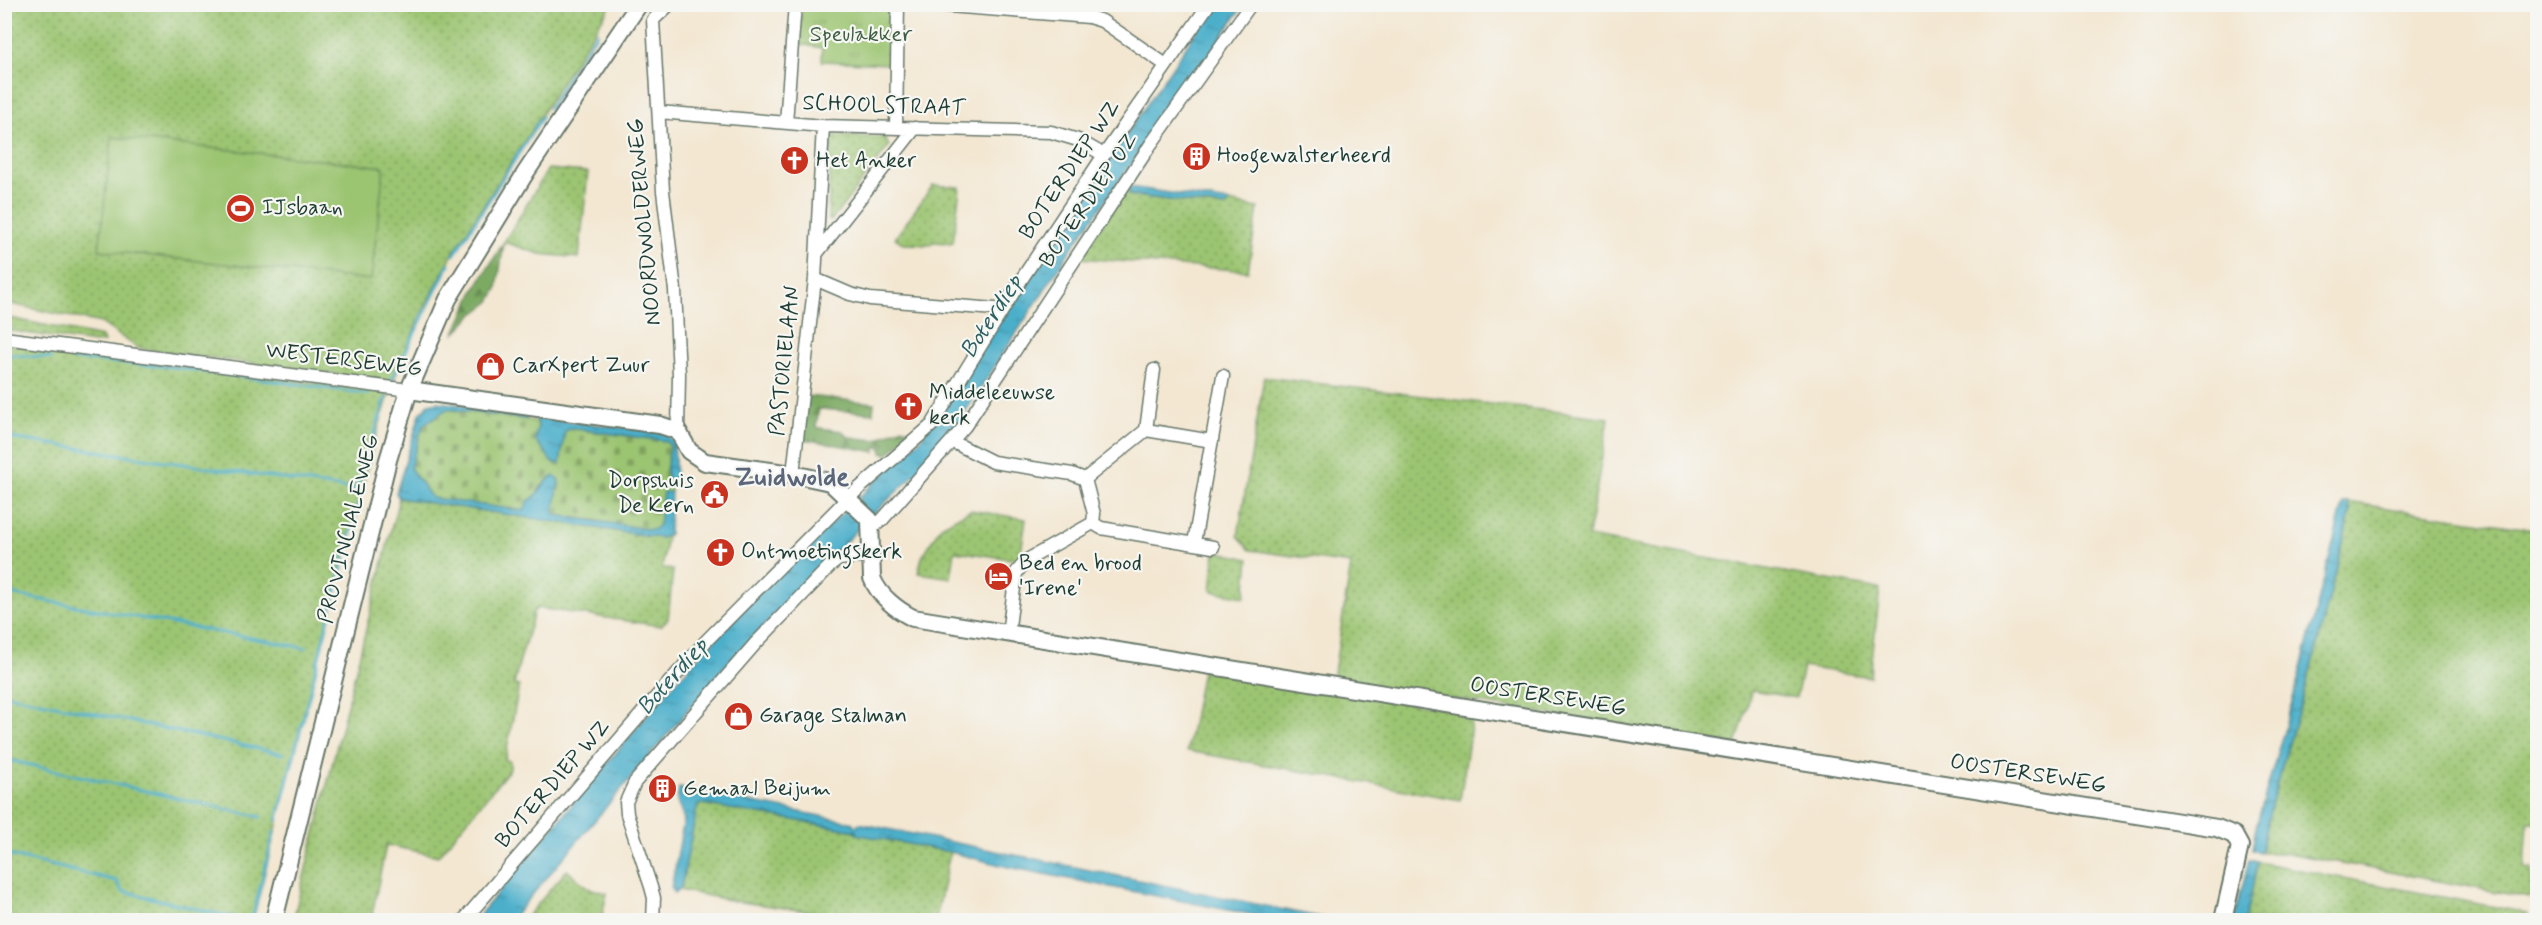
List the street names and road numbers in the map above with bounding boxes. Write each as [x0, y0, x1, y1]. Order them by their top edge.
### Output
street label: SCHOOLSTRAAT [802, 89, 967, 123]
street label: BOTERDIEP WZ [1013, 95, 1127, 245]
street label: NOORDWOLDERWEG [622, 117, 668, 327]
street label: BOTERDIEP OZ [1033, 127, 1145, 273]
street label: PASTORIELAAN [763, 285, 807, 437]
street label: WESTERSEWEG [264, 337, 424, 383]
street label: PROVINCIALEWEG [312, 431, 386, 627]
street label: OOSTERSEWEG [1468, 671, 1628, 723]
street label: BOTERDIEP WZ [489, 713, 617, 854]
street label: OOSTERSEWEG [1948, 748, 2108, 800]

